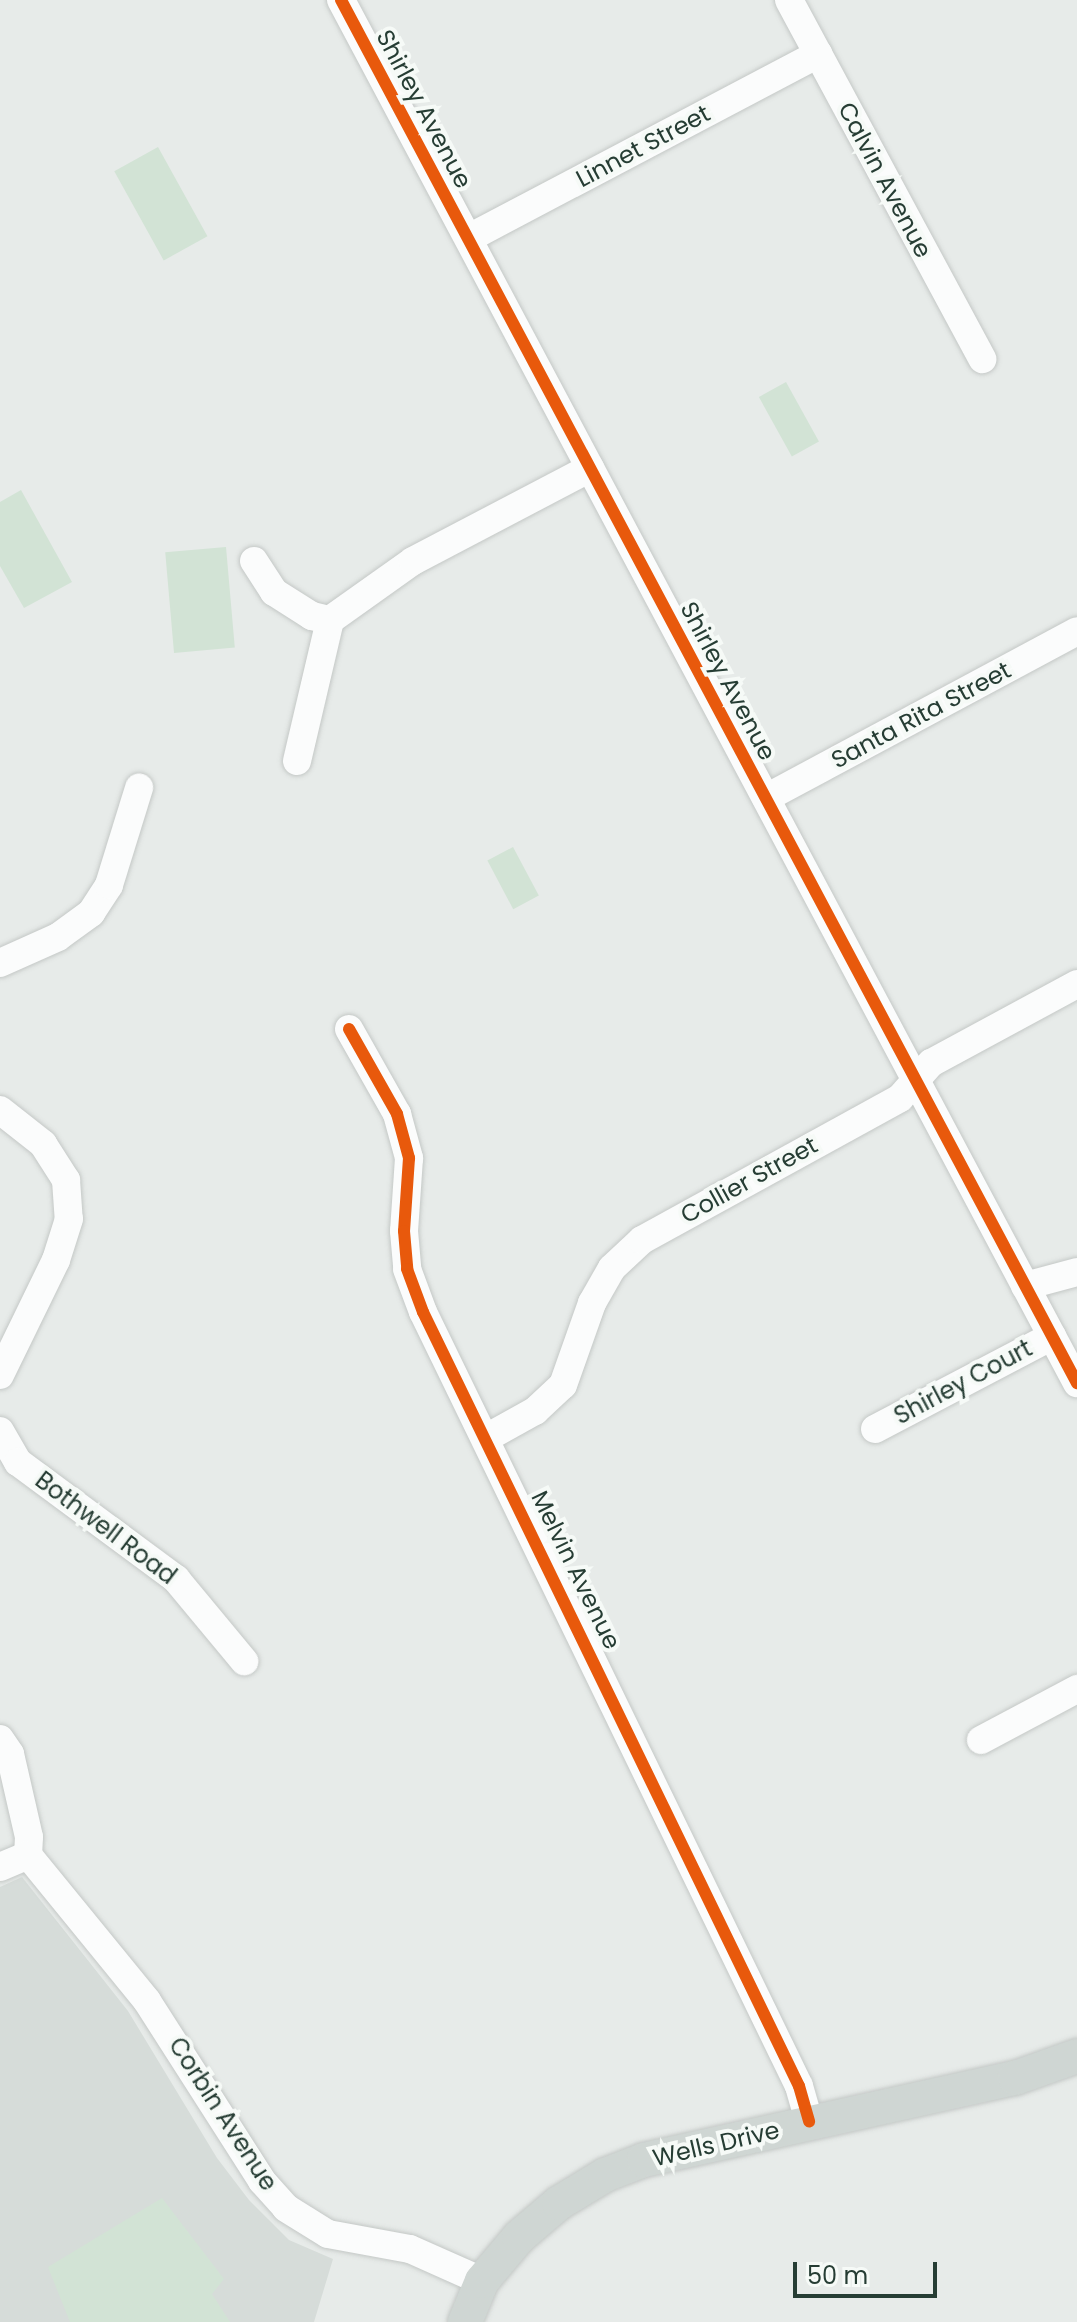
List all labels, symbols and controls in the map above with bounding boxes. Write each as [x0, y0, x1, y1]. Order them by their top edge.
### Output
street label: Shirley Avenue [370, 25, 478, 193]
street label: Calvin Avenue [832, 97, 938, 263]
street label: Linnet Street [571, 99, 715, 193]
street label: Shirley Avenue [674, 597, 782, 765]
street label: Santa Rita Street [826, 656, 1016, 774]
street label: Collier Street [675, 1131, 823, 1229]
street label: Shirley Court [889, 1334, 1037, 1430]
street label: Bothwell Road [30, 1466, 182, 1590]
street label: Melvin Avenue [525, 1486, 627, 1654]
street label: Corbin Avenue [163, 2032, 283, 2196]
street label: Wells Drive [650, 2115, 782, 2173]
scale bar [797, 2246, 941, 2296]
text: 50 m [807, 2259, 868, 2292]

